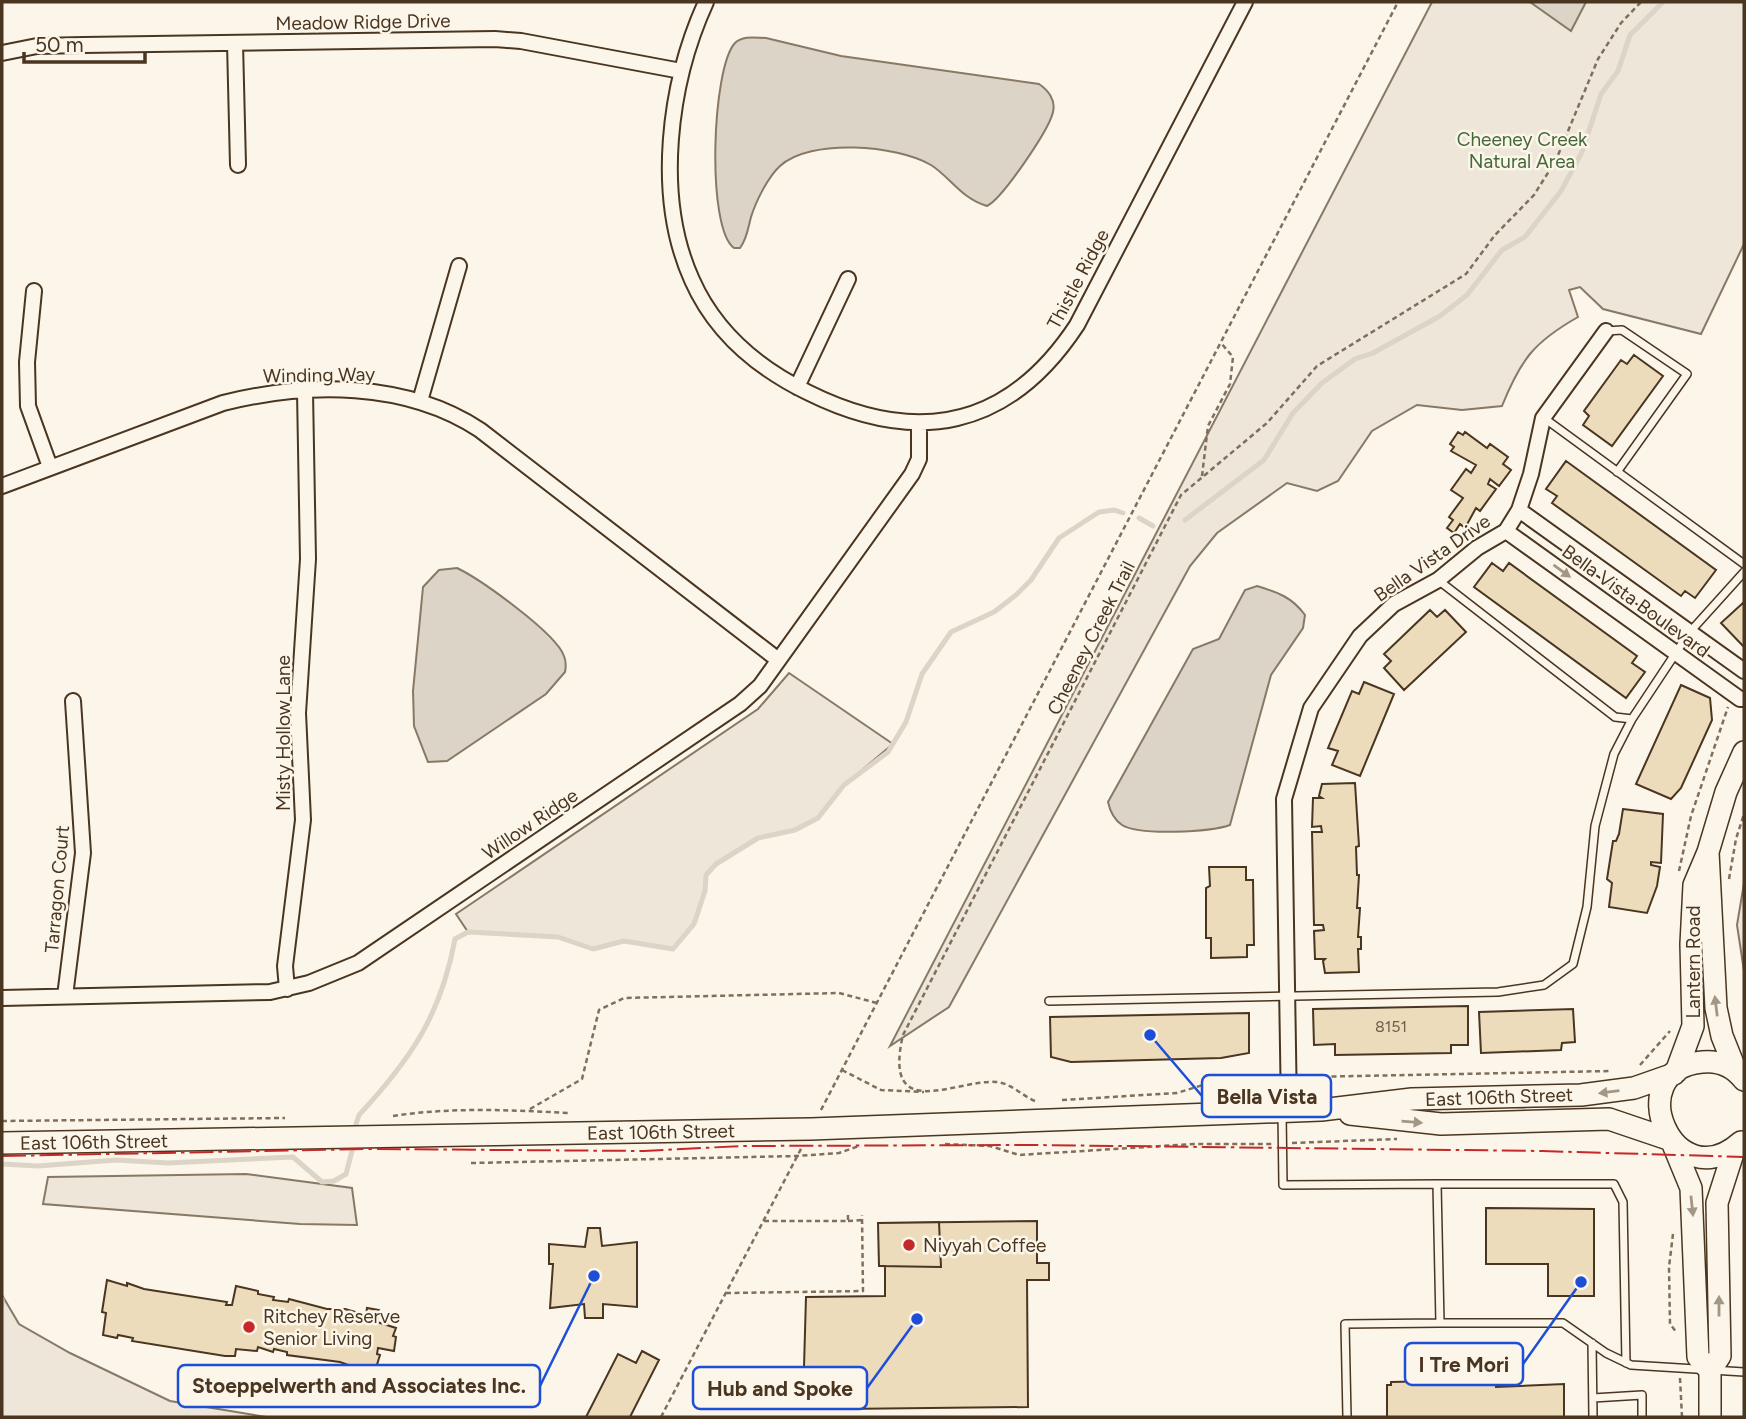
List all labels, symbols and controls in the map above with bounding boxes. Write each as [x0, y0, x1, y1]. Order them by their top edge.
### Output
street label: Meadow Ridge Drive [275, 9, 451, 35]
scale bar [24, 21, 145, 65]
text: 50 m [35, 32, 84, 57]
park label: Cheeney Creek Natural Area [1457, 128, 1588, 173]
street label: Thistle Ridge [1042, 225, 1114, 333]
street label: Winding Way [263, 363, 375, 387]
street label: Bella Vista Drive [1369, 509, 1495, 607]
street label: Bella Vista Boulevard [1558, 540, 1714, 662]
street label: Cheeney Creek Trail [1042, 557, 1140, 719]
one-way arrow [1553, 564, 1571, 578]
street label: Misty Hollow Lane [272, 655, 295, 811]
street label: Willow Ridge [478, 784, 582, 864]
street label: Tarragon Court [40, 824, 74, 954]
street label: Lantern Road [1682, 905, 1705, 1019]
one-way arrow [1711, 995, 1722, 1017]
house number: 8151 [1375, 1017, 1407, 1036]
callout: Bella Vista [1202, 1075, 1331, 1117]
street label: East 106th Street [1425, 1083, 1573, 1111]
text: Bella Vista [1217, 1084, 1317, 1109]
one-way arrow [1597, 1086, 1619, 1097]
one-way arrow [1402, 1117, 1424, 1128]
street label: East 106th Street [587, 1119, 735, 1145]
street label: East 106th Street [20, 1129, 168, 1155]
one-way arrow [1687, 1195, 1698, 1217]
place label: Niyyah Coffee [923, 1234, 1046, 1257]
marker: Niyyah Coffee [901, 1237, 917, 1253]
one-way arrow [1713, 1295, 1725, 1317]
place label: Ritchey Reserve Senior Living [263, 1305, 400, 1350]
marker: Ritchey Reserve Senior Living [241, 1319, 257, 1335]
callout: I Tre Mori [1405, 1343, 1523, 1385]
text: I Tre Mori [1419, 1352, 1509, 1377]
callout: Stoeppelwerth and Associates Inc. [178, 1365, 540, 1407]
callout: Hub and Spoke [693, 1367, 867, 1409]
text: Stoeppelwerth and Associates Inc. [192, 1373, 526, 1398]
text: Hub and Spoke [707, 1376, 853, 1401]

